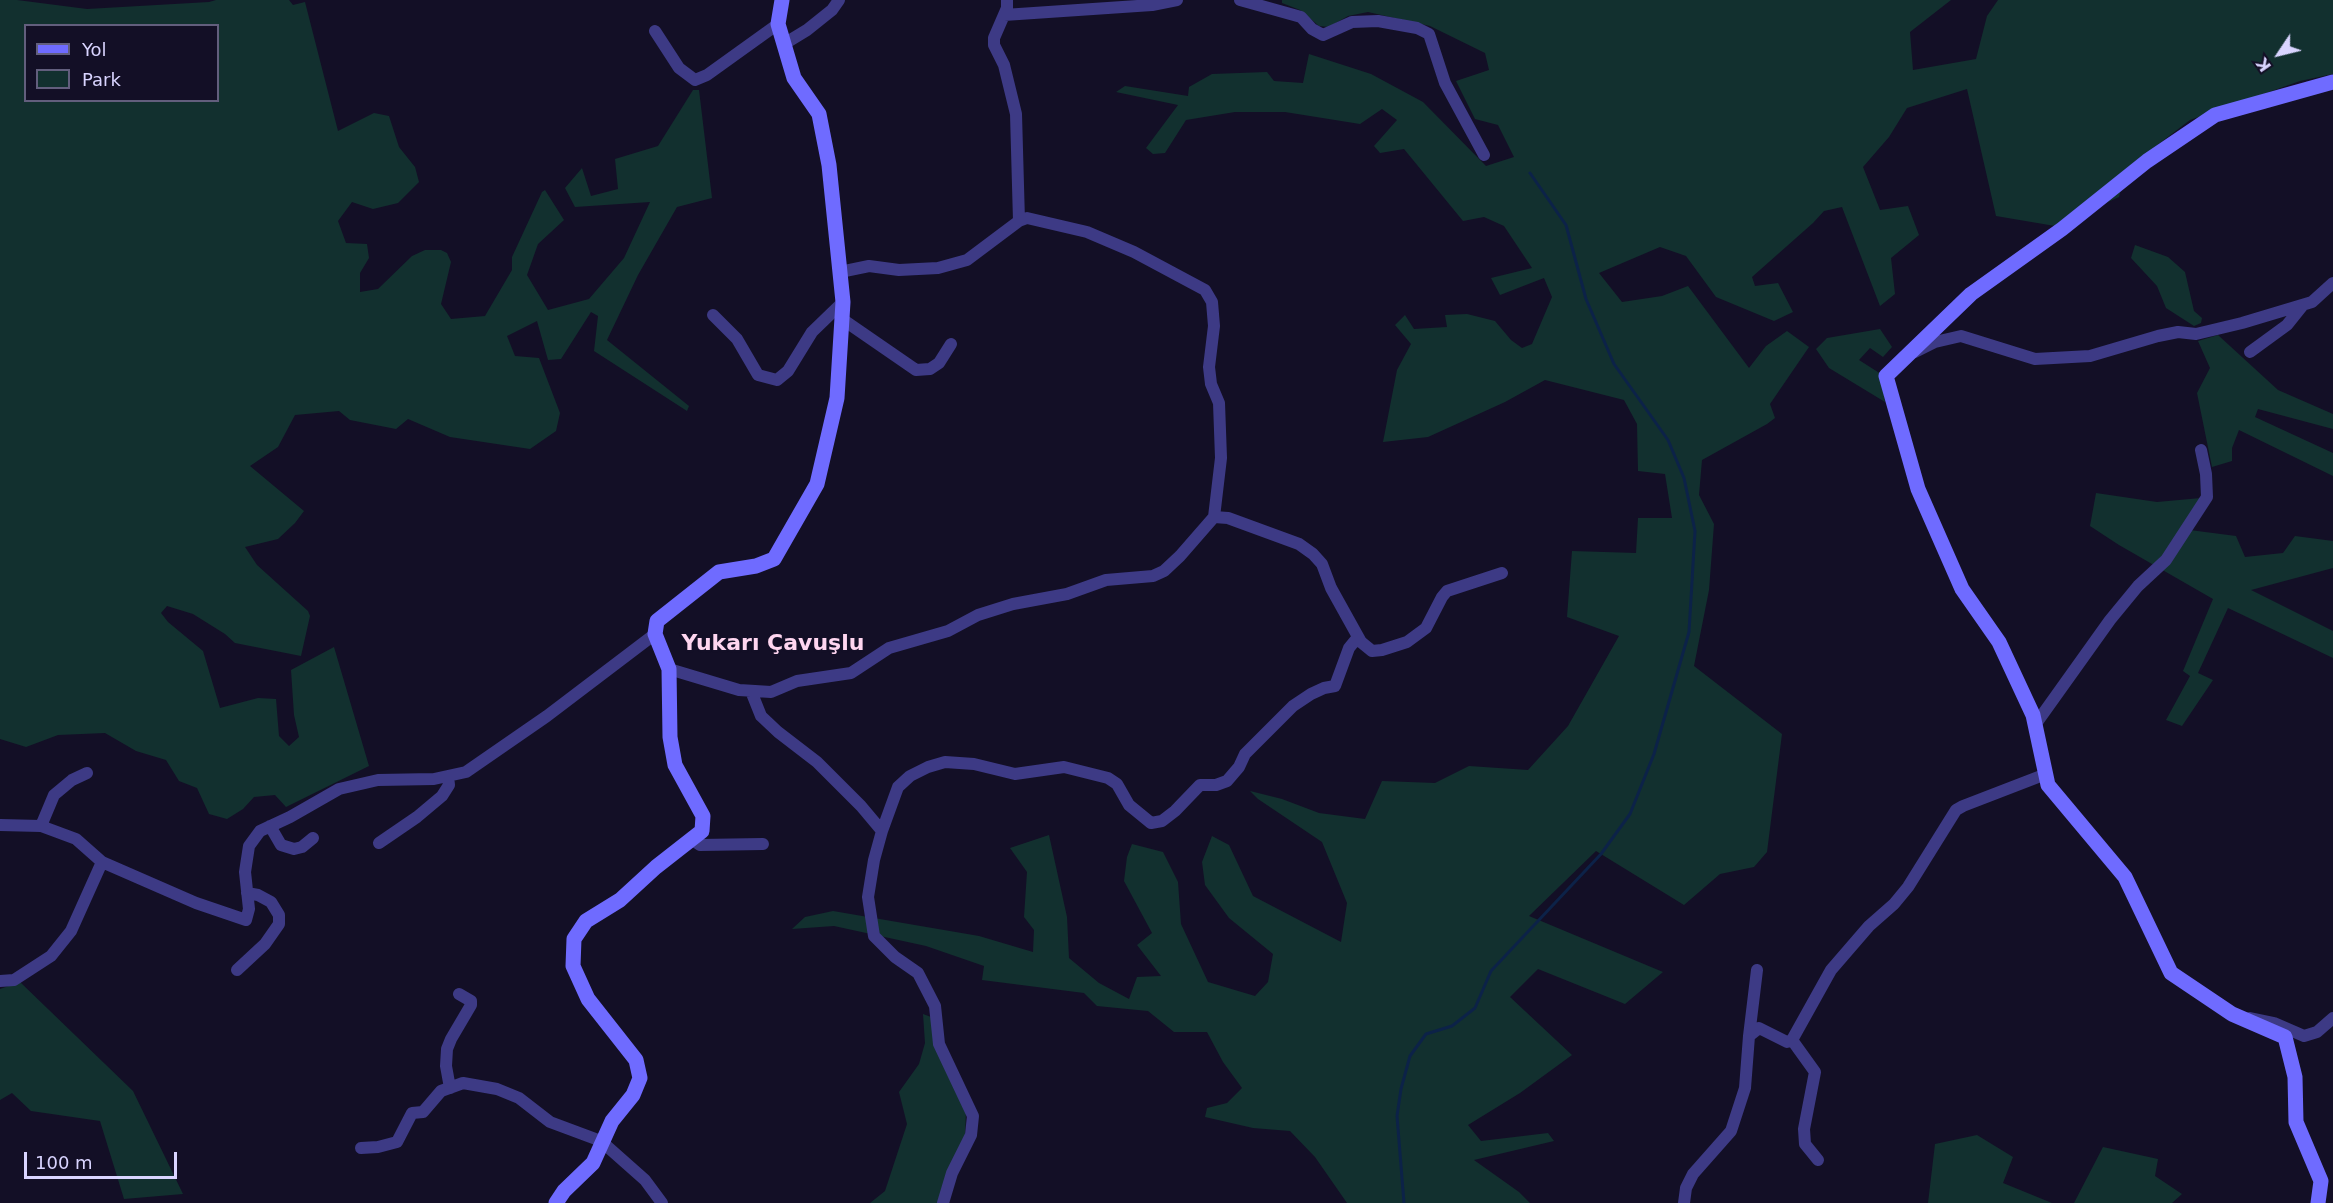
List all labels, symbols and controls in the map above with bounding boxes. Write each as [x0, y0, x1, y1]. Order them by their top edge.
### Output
legend [24, 24, 219, 102]
north arrow [2249, 24, 2309, 84]
text: Yol [82, 39, 107, 60]
text: K [2253, 54, 2275, 75]
text: Park [82, 69, 121, 90]
district label: Yukarı Çavuşlu [682, 631, 864, 657]
scale bar [27, 1140, 180, 1178]
text: 100 m [35, 1152, 93, 1173]

